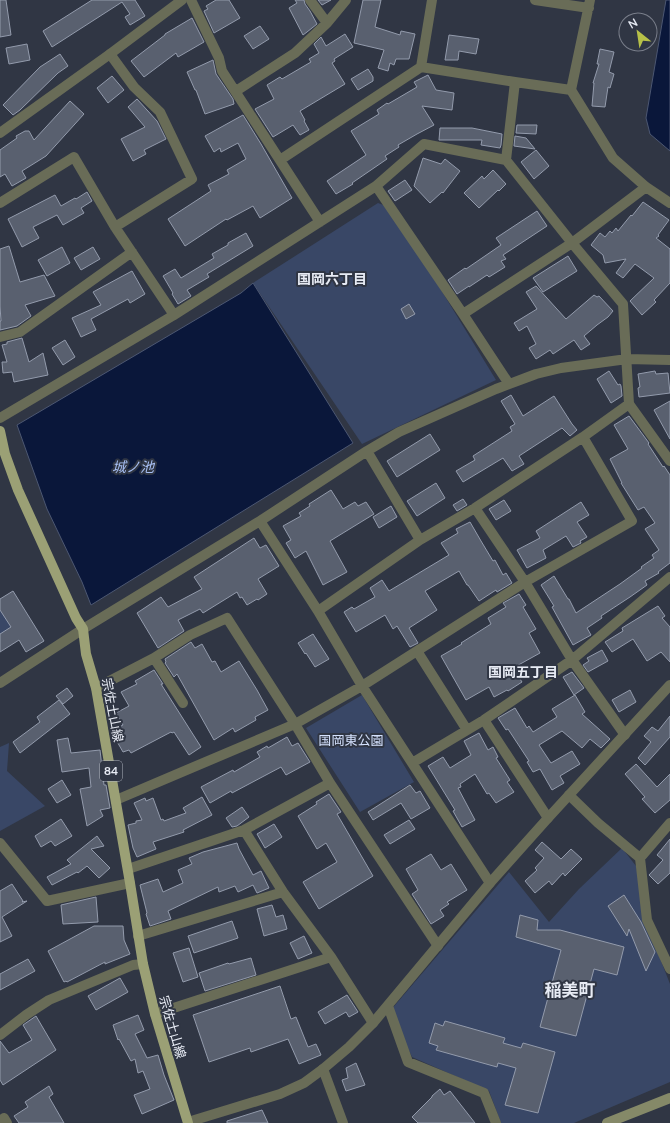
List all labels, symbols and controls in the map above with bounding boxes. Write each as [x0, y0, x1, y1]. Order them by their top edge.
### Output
north arrow [618, 12, 658, 52]
text: N [626, 15, 640, 31]
district label: 国岡六丁目 [297, 270, 367, 287]
water label: 城ノ池 [112, 458, 156, 475]
district label: 国岡五丁目 [488, 663, 558, 680]
street label: 宗佐土山線 [99, 677, 127, 743]
park label: 国岡東公園 [318, 732, 384, 748]
road number: 84 [100, 761, 122, 781]
district label: 稲美町 [545, 979, 596, 1000]
street label: 宗佐土山線 [156, 994, 190, 1060]

